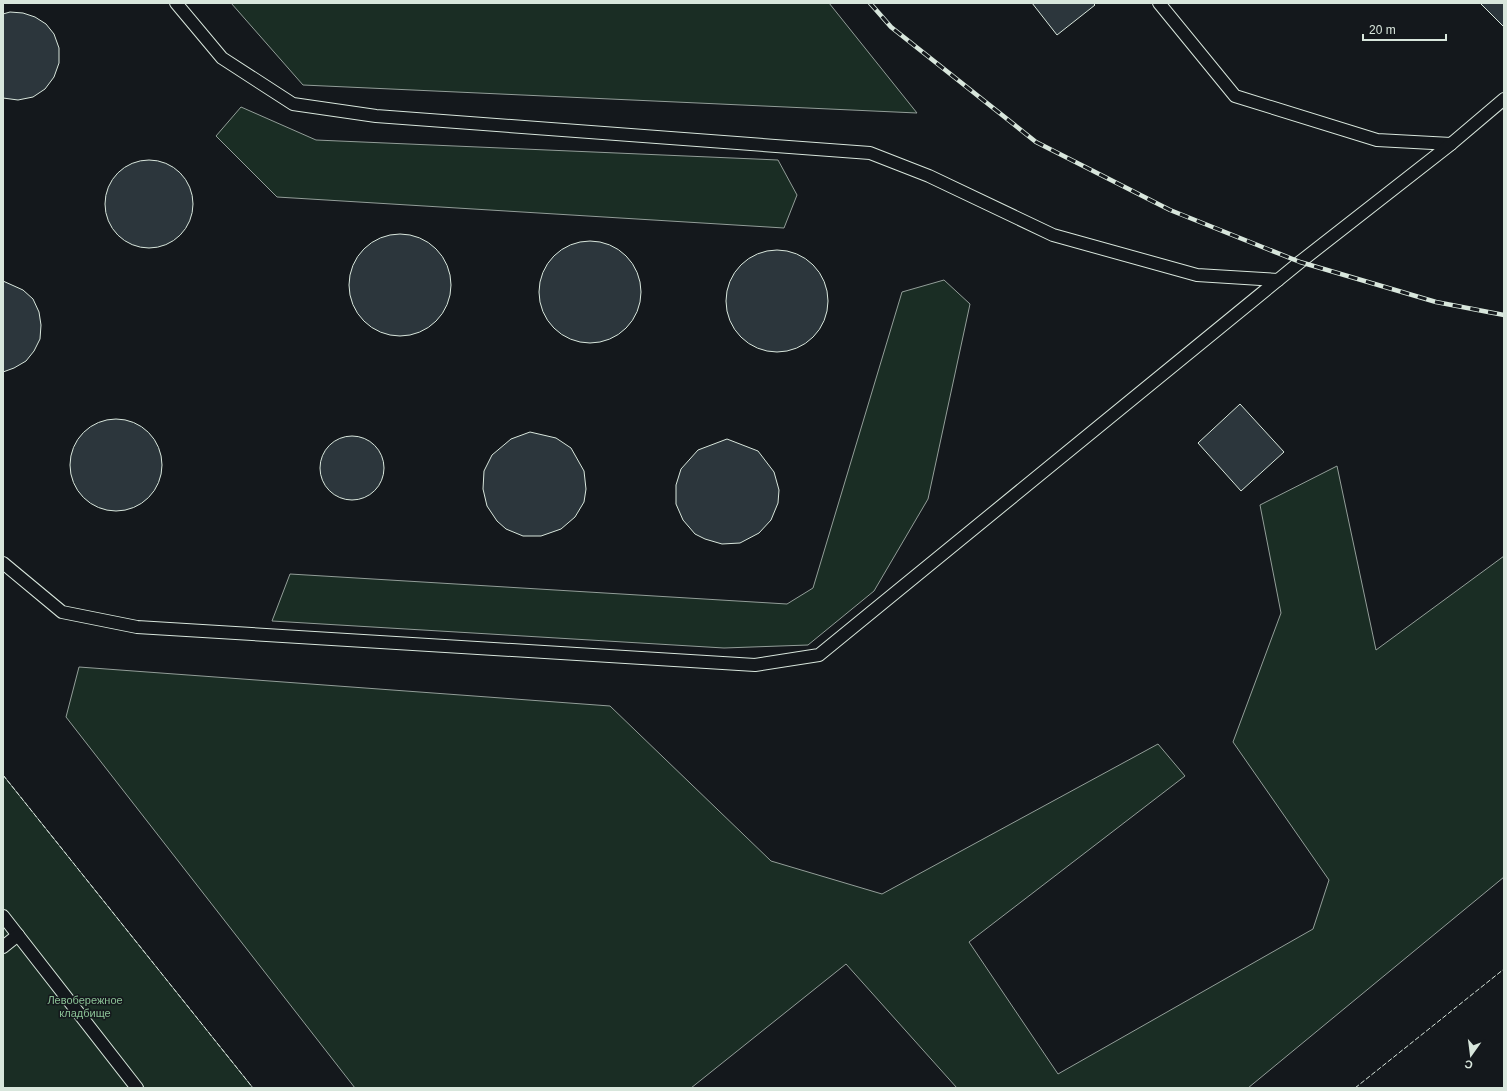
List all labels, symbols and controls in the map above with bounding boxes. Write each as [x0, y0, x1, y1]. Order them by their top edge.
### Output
scale bar [1363, 16, 1446, 42]
text: 20 m [1369, 23, 1396, 37]
park label: Левобережное кладбище [47, 994, 123, 1019]
north arrow [1451, 1035, 1491, 1075]
text: С [1463, 1058, 1474, 1071]

